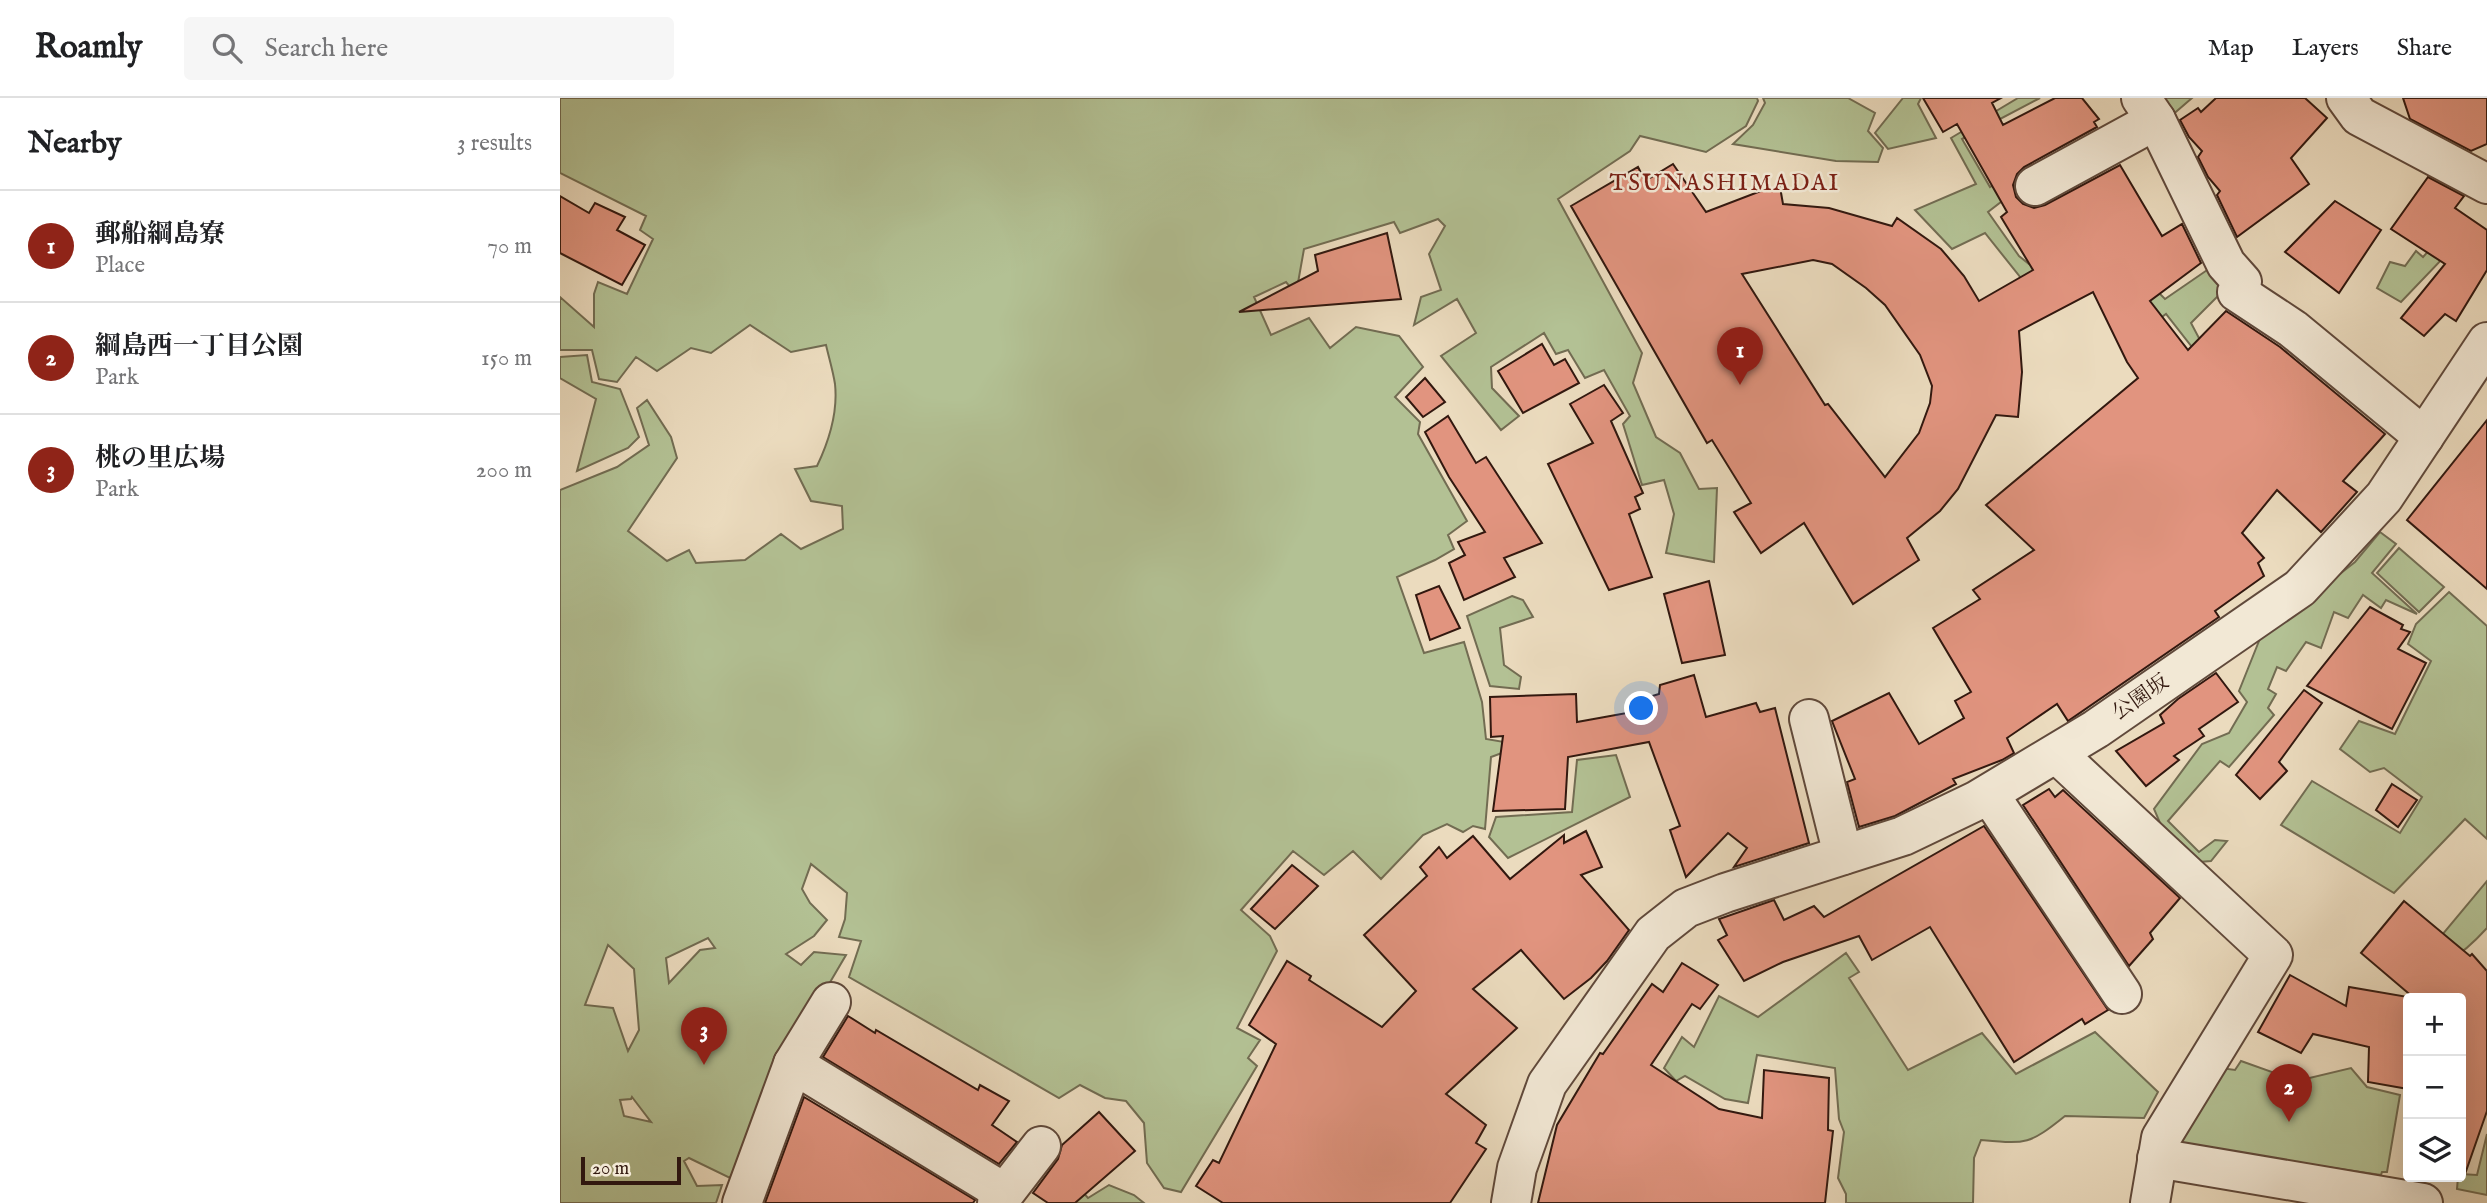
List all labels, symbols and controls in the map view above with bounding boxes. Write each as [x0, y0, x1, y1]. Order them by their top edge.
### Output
search box [184, 17, 674, 80]
text: Roamly [35, 27, 142, 69]
icon: search [208, 29, 246, 67]
text: Search here [264, 32, 388, 65]
text: Map [2208, 33, 2254, 64]
text: Layers [2292, 33, 2359, 64]
text: Share [2397, 33, 2452, 64]
text: Nearby [28, 125, 121, 163]
text: 3 results [457, 129, 532, 158]
district label: TSUNASHIMADAI [1609, 169, 1841, 198]
text: 郵船綱島寮 [95, 218, 225, 251]
text: 1 [47, 232, 55, 261]
text: 70 m [487, 232, 532, 261]
text: Place [95, 251, 145, 280]
pin: 1 [1717, 327, 1763, 385]
text: 綱島西一丁目公園 [95, 330, 303, 363]
text: 2 [46, 344, 56, 373]
text: 150 m [481, 344, 532, 373]
text: Park [95, 363, 139, 392]
text: 桃の里広場 [95, 442, 225, 475]
text: 3 [47, 456, 55, 485]
text: 200 m [476, 456, 532, 485]
text: Park [95, 475, 139, 504]
street label: 公園坂 [2107, 669, 2175, 727]
your location [1624, 691, 1658, 725]
map controls [2403, 993, 2466, 1182]
button: + [2403, 993, 2466, 1056]
pin: 3 [681, 1007, 727, 1065]
button: − [2403, 1056, 2466, 1119]
pin: 2 [2266, 1064, 2312, 1122]
button: layers [2403, 1119, 2466, 1182]
scale bar [581, 1154, 681, 1186]
text: 20 m [592, 1157, 629, 1181]

